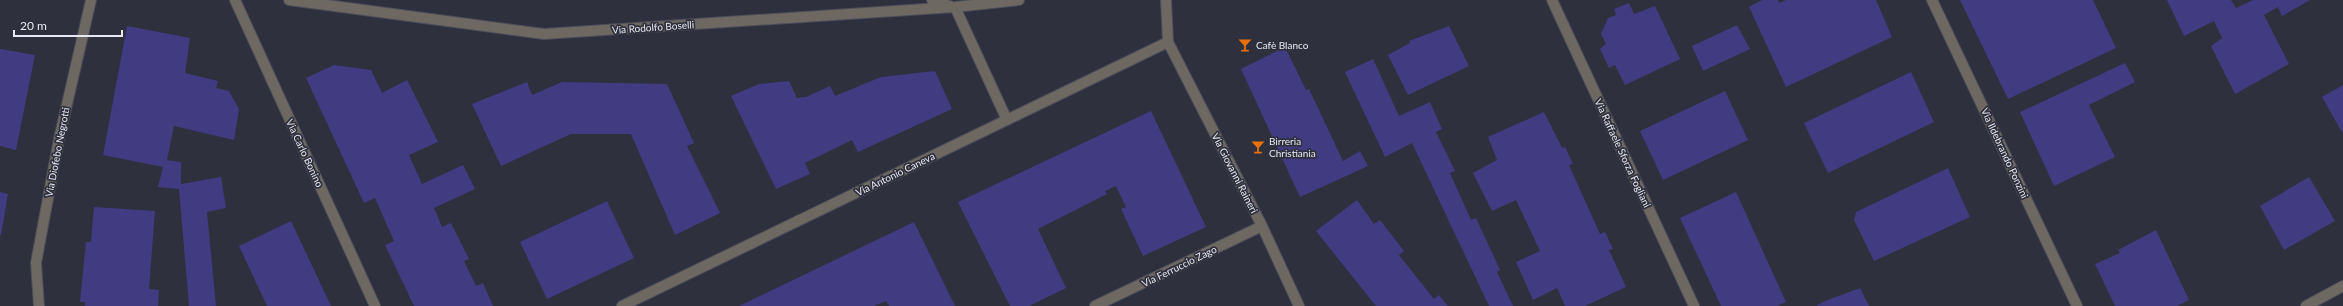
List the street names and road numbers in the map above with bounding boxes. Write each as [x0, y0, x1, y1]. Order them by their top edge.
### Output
street label: Via Rodolfo Boselli [612, 18, 694, 36]
street label: Via Raffaele Sforza Fogliani [1593, 97, 1653, 209]
street label: Via Diofebo Negrotti [42, 106, 72, 198]
street label: Via Ildebrando Ponzini [1979, 106, 2031, 200]
street label: Via Carlo Bonino [284, 117, 326, 189]
street label: Via Giovanni Raineri [1210, 131, 1260, 215]
street label: Via Antonio Caneva [853, 150, 937, 198]
street label: Via Ferruccio Zago [1140, 243, 1219, 289]

